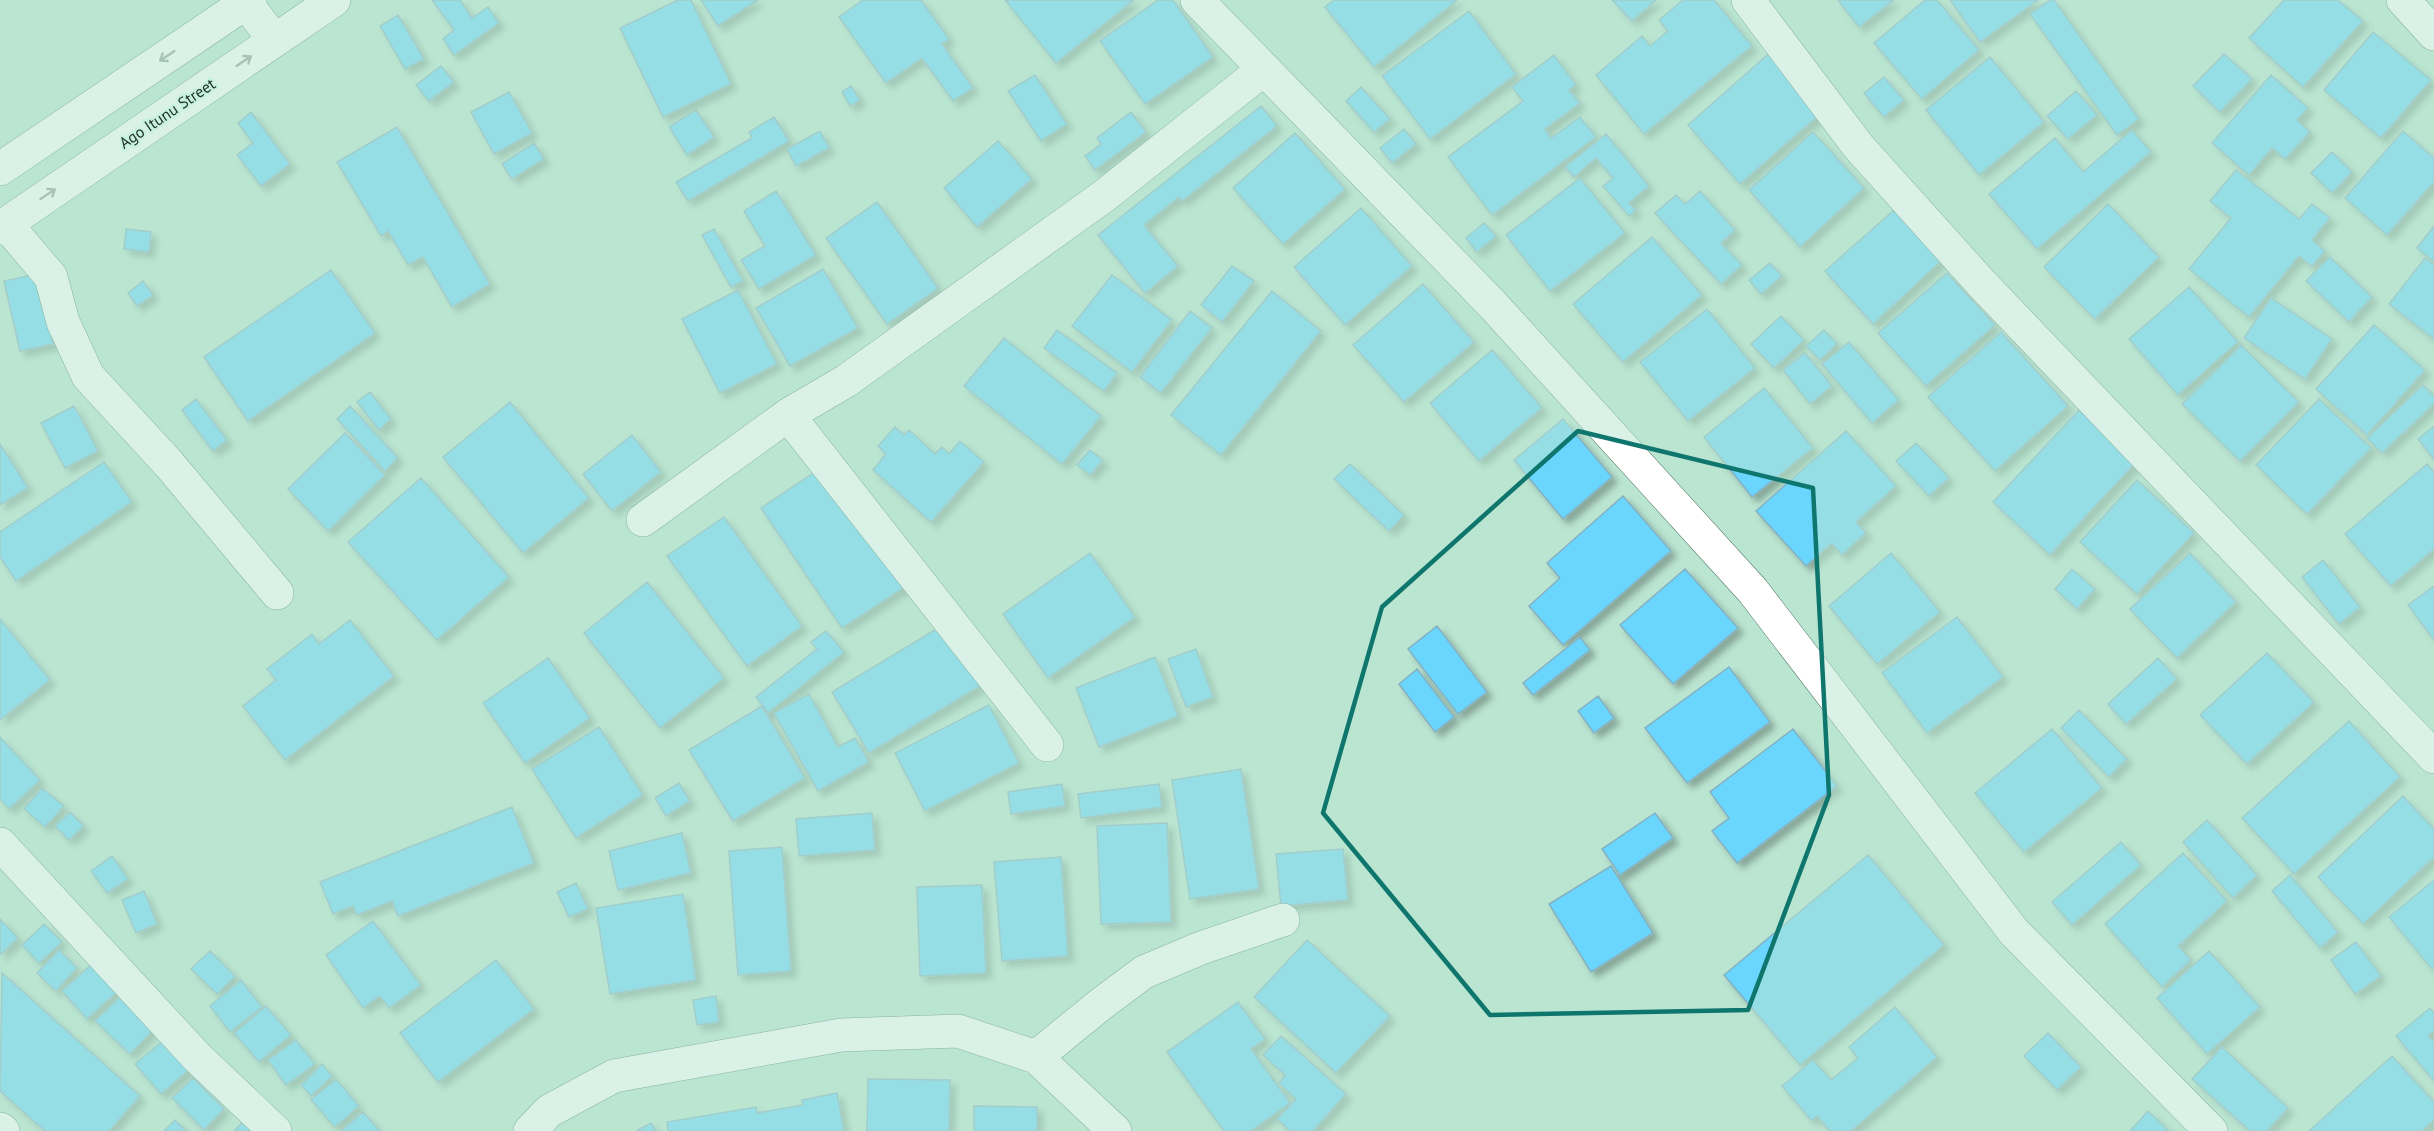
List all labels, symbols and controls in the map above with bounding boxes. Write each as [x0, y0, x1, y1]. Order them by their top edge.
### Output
one-way arrow [159, 50, 175, 62]
one-way arrow [235, 55, 251, 67]
street label: Ago Itunu Street [115, 73, 219, 153]
one-way arrow [40, 188, 57, 201]

